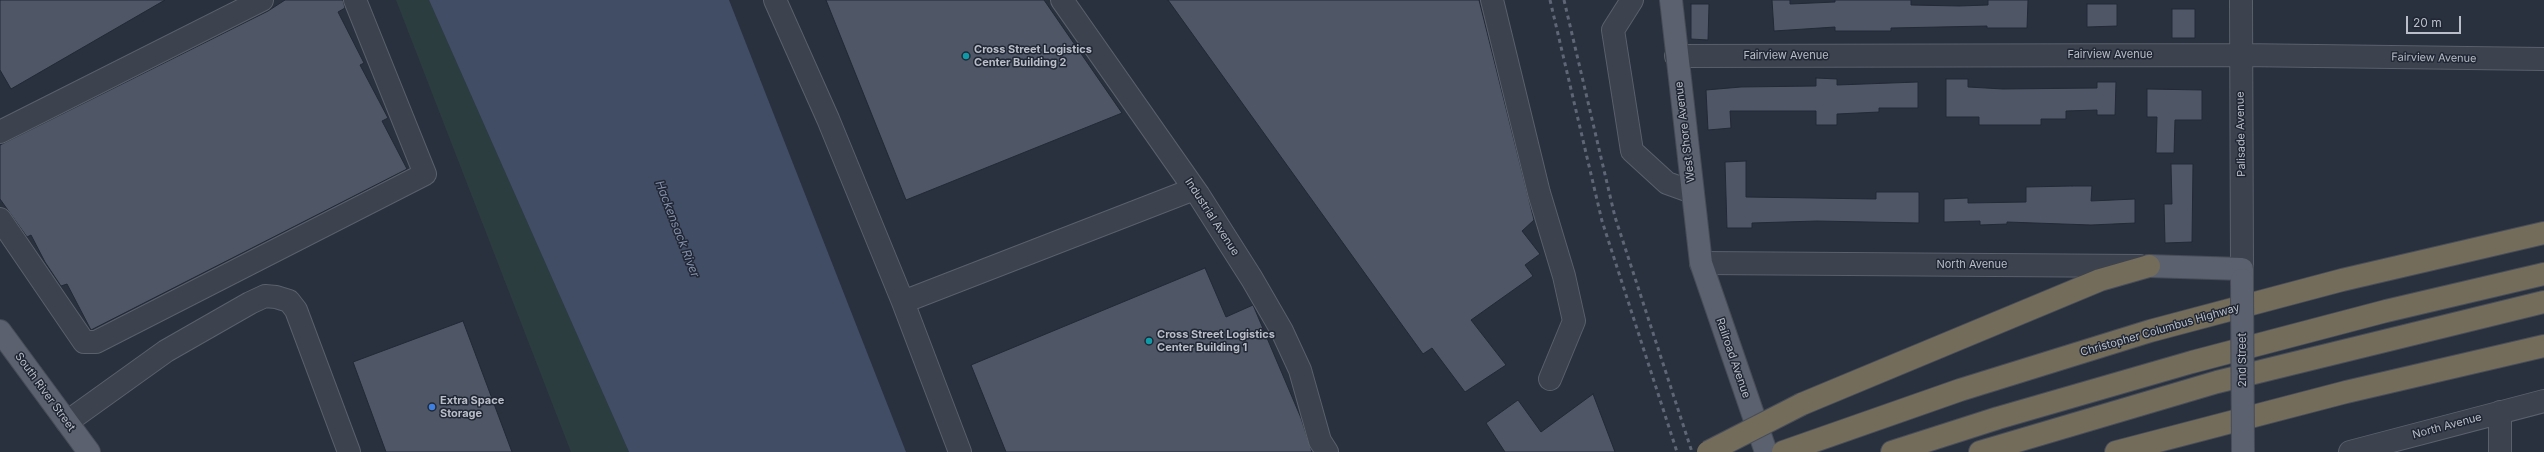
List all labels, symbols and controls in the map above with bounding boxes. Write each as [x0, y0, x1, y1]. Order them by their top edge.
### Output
scale bar [2408, 8, 2463, 34]
text: 20 m [2413, 15, 2442, 30]
place label: Cross Street Logistics Center Building 2 [974, 43, 1092, 69]
street label: Fairview Avenue [2067, 48, 2153, 62]
street label: Fairview Avenue [1743, 49, 1829, 63]
marker: Cross Street Logistics Center Building 2 [961, 51, 971, 61]
street label: Fairview Avenue [2391, 51, 2477, 65]
street label: West Shore Avenue [1672, 81, 1698, 183]
street label: Palisade Avenue [2234, 91, 2248, 177]
street label: Industrial Avenue [1182, 176, 1242, 258]
water label: Hackensack River [652, 179, 702, 279]
street label: North Avenue [1936, 258, 2008, 272]
street label: Christopher Columbus Highway [2079, 301, 2241, 359]
street label: Railroad Avenue [1713, 316, 1753, 400]
place label: Cross Street Logistics Center Building 1 [1157, 328, 1275, 354]
street label: 2nd Street [2236, 333, 2250, 387]
marker: Cross Street Logistics Center Building 1 [1144, 336, 1154, 346]
street label: South River Street [12, 350, 78, 434]
place label: Extra Space Storage [440, 394, 504, 420]
marker: Extra Space Storage [427, 402, 437, 412]
street label: North Avenue [2411, 410, 2483, 442]

